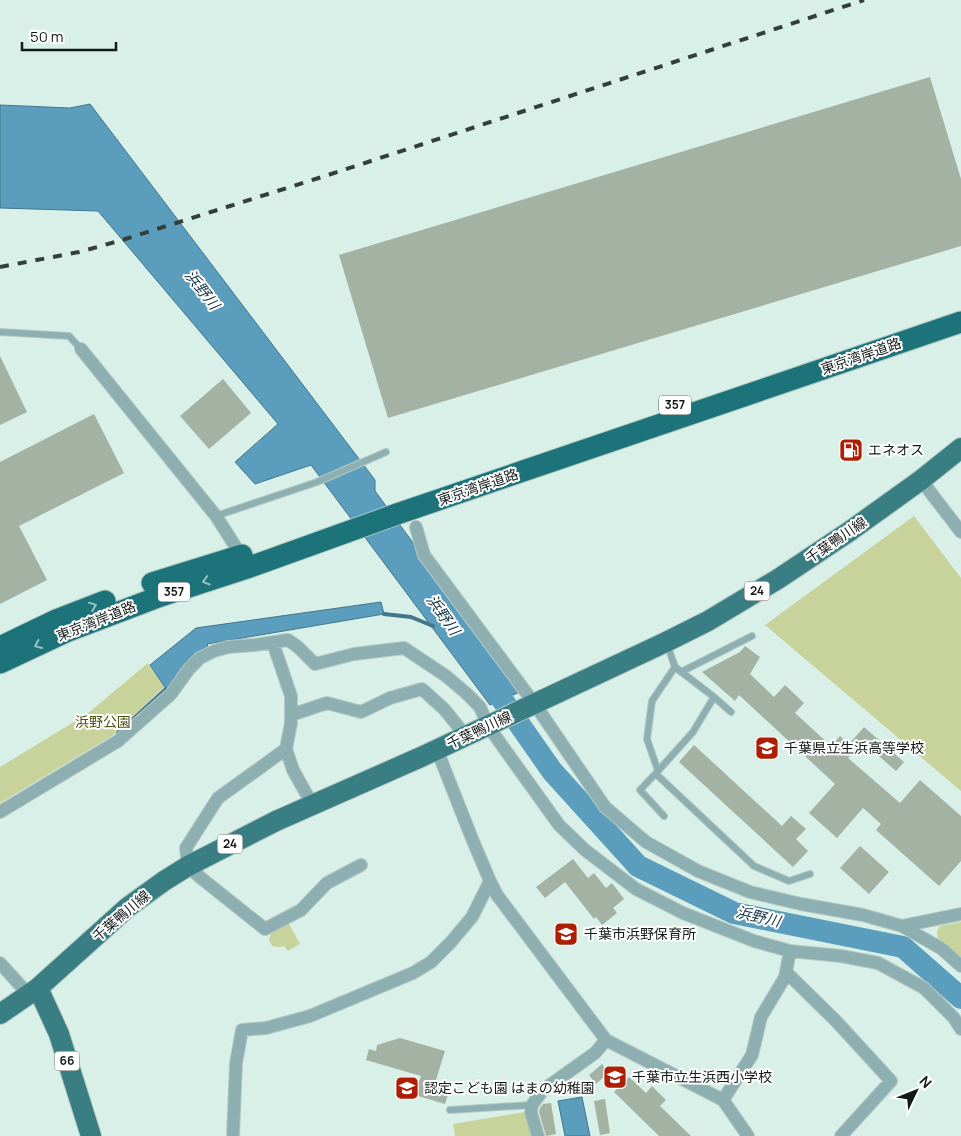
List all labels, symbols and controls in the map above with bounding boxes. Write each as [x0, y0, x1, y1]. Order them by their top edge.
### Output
scale bar [22, 20, 116, 52]
text: 50 m [30, 26, 64, 47]
water label: 浜野川 [180, 265, 226, 315]
street label: 東京湾岸道路 [818, 333, 904, 378]
road number: 357 [659, 396, 691, 414]
fuel station icon: エネオス [838, 437, 864, 463]
place label: エネオス [868, 440, 924, 459]
street label: 東京湾岸道路 [435, 464, 521, 509]
street label: 千葉鴨川線 [801, 512, 870, 567]
one-way arrow [203, 576, 211, 586]
road number: 357 [158, 582, 190, 602]
road number: 24 [744, 582, 770, 600]
water label: 浜野川 [422, 590, 466, 641]
street label: 東京湾岸道路 [53, 596, 138, 645]
one-way arrow [88, 602, 96, 612]
one-way arrow [34, 638, 43, 649]
street label: 千葉鴨川線 [443, 706, 515, 753]
park label: 浜野公園 [75, 712, 131, 731]
school or university icon: 千葉県立生浜高等学校 [754, 735, 780, 761]
place label: 千葉県立生浜高等学校 [784, 738, 924, 757]
road number: 24 [218, 834, 242, 854]
street label: 千葉鴨川線 [88, 886, 154, 945]
water label: 浜野川 [734, 901, 784, 932]
school or university icon: 千葉市浜野保育所 [553, 921, 579, 947]
place label: 千葉市浜野保育所 [584, 924, 696, 943]
road number: 66 [54, 1052, 80, 1070]
school or university icon: 千葉市立生浜西小学校 [602, 1064, 628, 1090]
north arrow [891, 1066, 941, 1116]
place label: 千葉市立生浜西小学校 [632, 1067, 772, 1086]
text: N [915, 1072, 936, 1092]
school or university icon: 認定こども園 はまの幼稚園 [394, 1075, 420, 1101]
place label: 認定こども園 はまの幼稚園 [424, 1078, 595, 1097]

